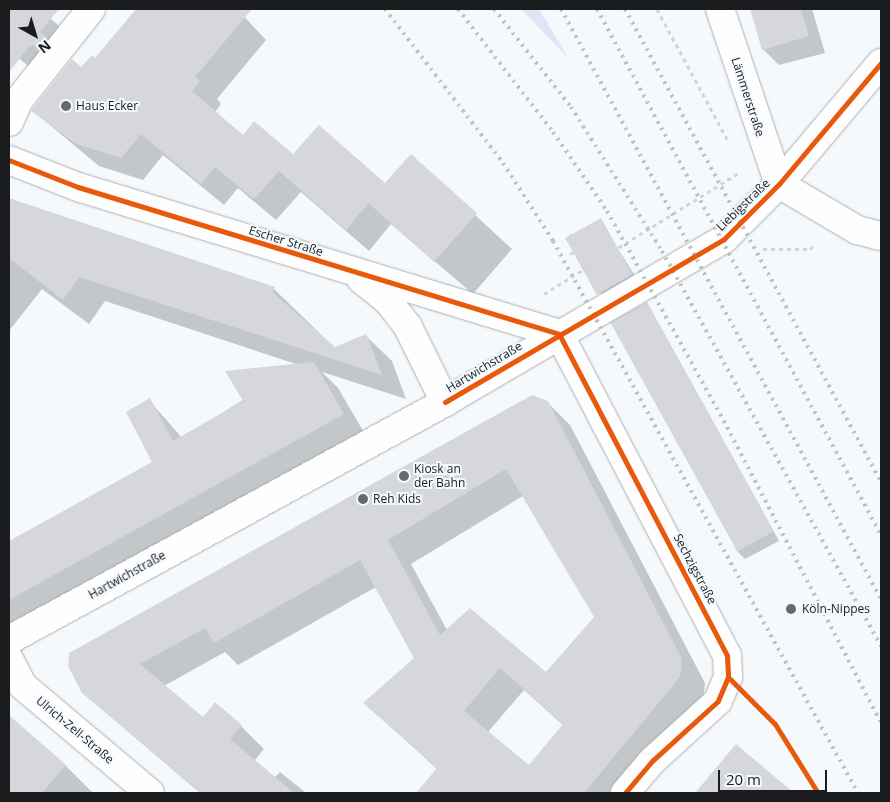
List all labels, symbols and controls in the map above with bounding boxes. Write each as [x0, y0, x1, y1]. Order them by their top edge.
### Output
north arrow [10, 10, 60, 60]
text: N [34, 36, 55, 58]
street label: Lämmerstraße [728, 56, 768, 138]
place label: Haus Ecker [76, 99, 138, 113]
marker: Haus Ecker [60, 100, 72, 112]
street label: Liebigstraße [713, 176, 773, 234]
street label: Escher Straße [247, 223, 325, 259]
street label: Hartwichstraße [443, 339, 525, 395]
place label: Kiosk an der Bahn [414, 462, 465, 490]
marker: Kiosk an der Bahn [398, 470, 410, 482]
place label: Reh Kids [373, 492, 421, 506]
marker: Reh Kids [357, 493, 369, 505]
street label: Sechzigstraße [670, 531, 720, 607]
street label: Hartwichstraße [86, 548, 168, 602]
marker: Köln-Nippes [784, 602, 798, 616]
place label: Köln-Nippes [802, 602, 870, 616]
street label: Ulrich-Zell-Straße [33, 693, 117, 767]
scale bar [720, 760, 829, 792]
text: 20 m [726, 769, 761, 789]

